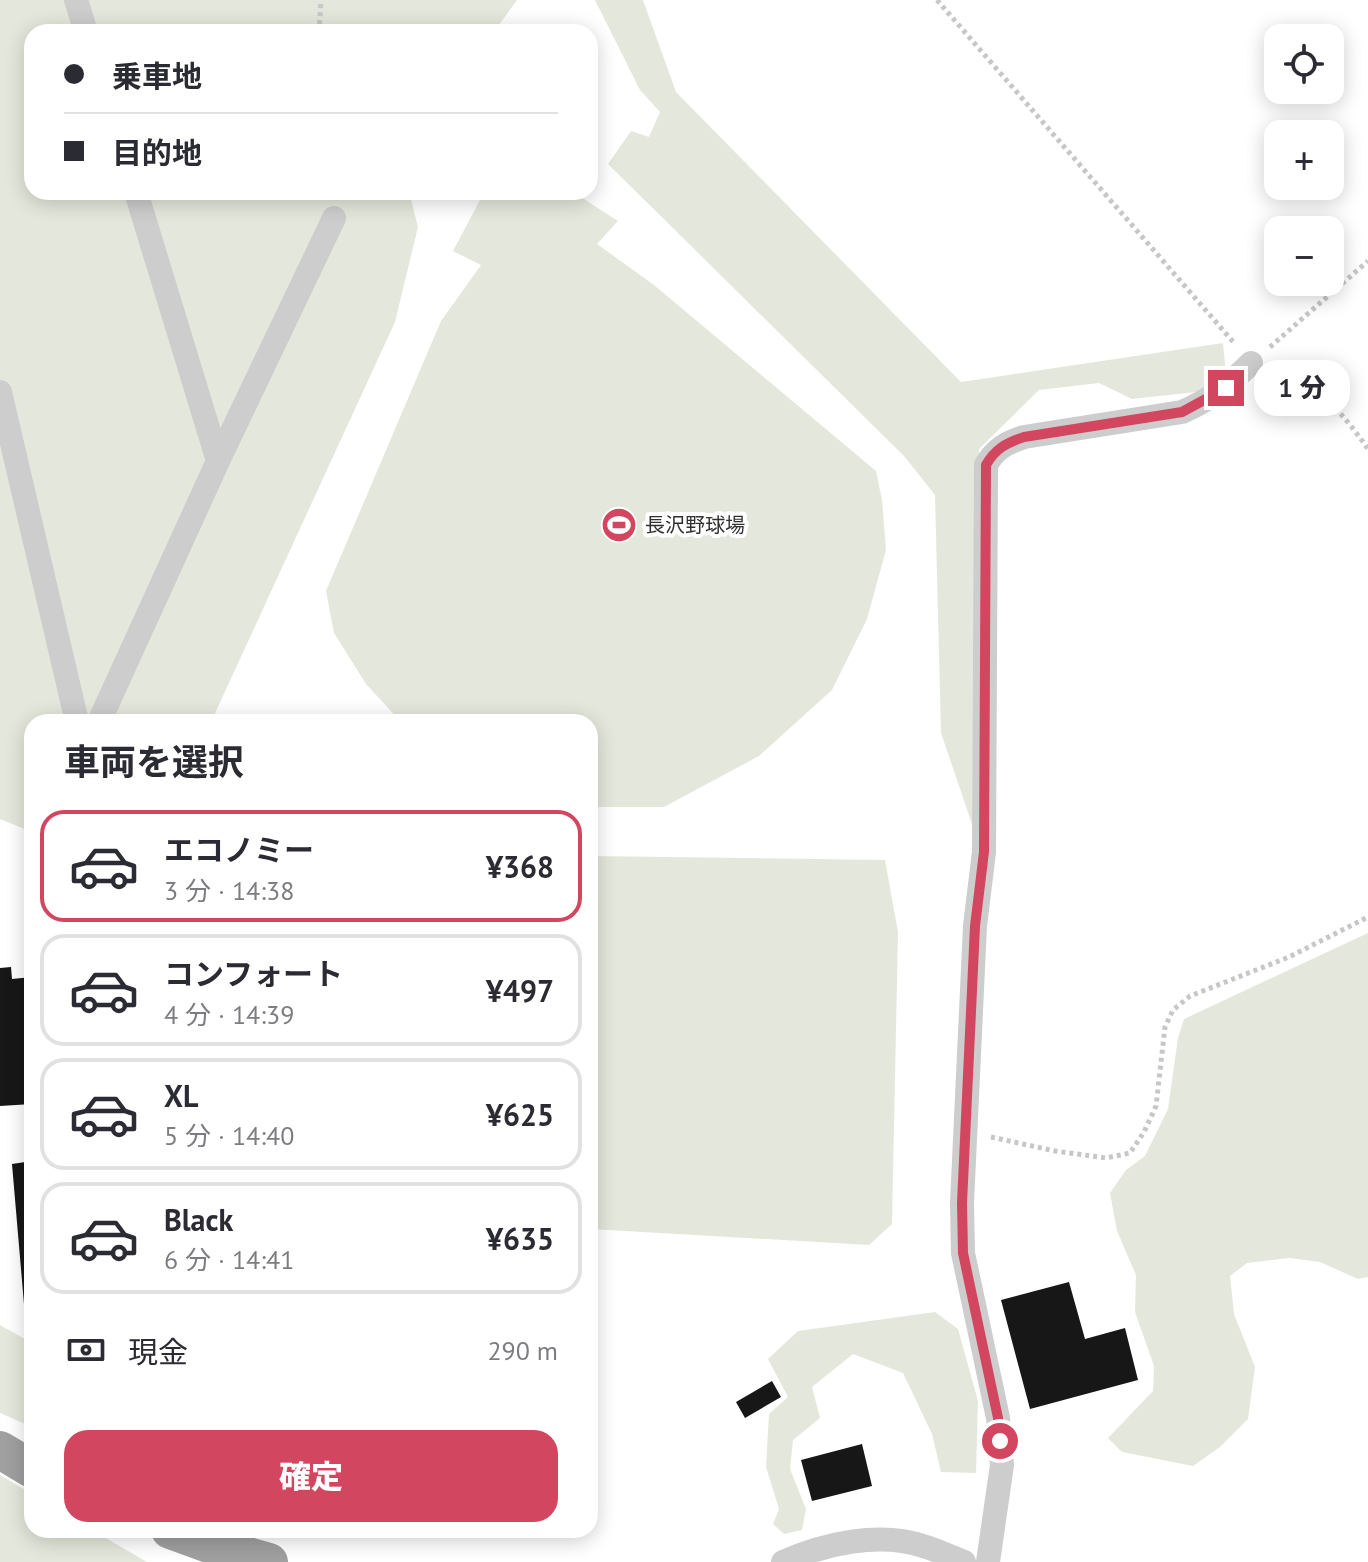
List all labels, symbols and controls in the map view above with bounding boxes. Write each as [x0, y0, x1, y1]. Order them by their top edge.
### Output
map controls [1264, 24, 1344, 296]
button: locate [1264, 24, 1344, 104]
text: 乗車地 [112, 56, 202, 95]
button: + [1264, 120, 1344, 200]
text: 目的地 [112, 133, 202, 172]
button: − [1264, 216, 1344, 296]
callout: 1 分 [1254, 360, 1350, 416]
route end [1208, 370, 1244, 406]
text: 1 分 [1278, 371, 1326, 404]
sports icon: 長沢野球場 [600, 506, 638, 544]
place label: 長沢野球場 [645, 512, 745, 538]
text: 車両を選択 [64, 738, 244, 785]
icon: car [68, 830, 140, 902]
text: エコノミー [164, 830, 314, 869]
text: ¥368 [486, 847, 554, 886]
text: 3 分 · 14:38 [164, 874, 294, 907]
icon: car [68, 954, 140, 1026]
text: コンフォート [164, 954, 343, 993]
text: ¥497 [486, 971, 554, 1010]
text: 4 分 · 14:39 [164, 998, 294, 1031]
text: XL [164, 1076, 198, 1115]
icon: car [68, 1078, 140, 1150]
text: ¥625 [486, 1095, 554, 1134]
text: 5 分 · 14:40 [164, 1119, 294, 1152]
text: Black [164, 1200, 233, 1239]
icon: car [68, 1202, 140, 1274]
text: ¥635 [486, 1219, 554, 1258]
text: 6 分 · 14:41 [164, 1243, 294, 1276]
icon: cash [64, 1328, 108, 1372]
text: 現金 [128, 1332, 188, 1371]
text: 290 m [487, 1334, 558, 1367]
route start [982, 1423, 1018, 1459]
button: 確定 [64, 1430, 558, 1522]

